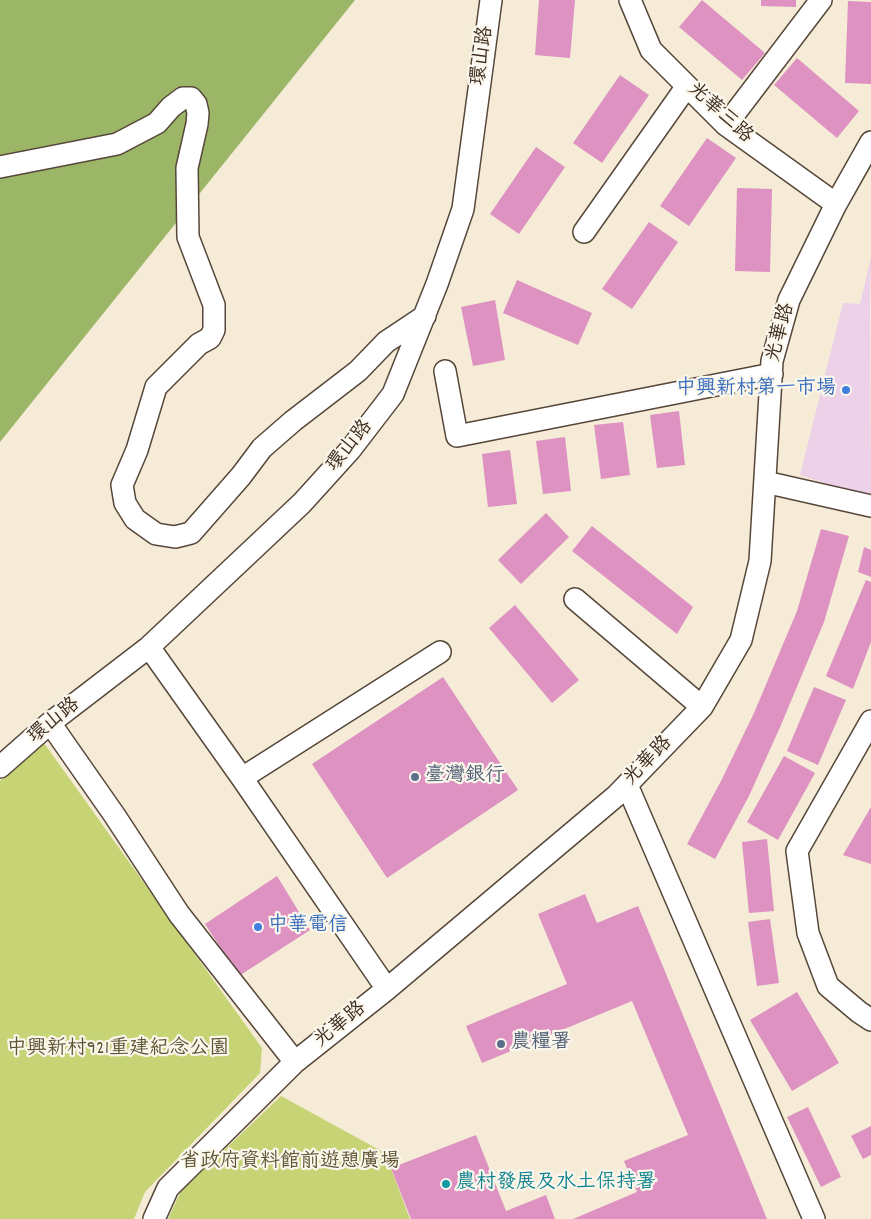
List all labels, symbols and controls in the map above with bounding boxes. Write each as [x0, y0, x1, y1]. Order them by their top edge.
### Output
street label: 環山路 [468, 25, 500, 87]
street label: 光華三路 [681, 78, 757, 150]
street label: 光華路 [763, 301, 801, 365]
place label: 中興新村第一市場 [676, 378, 836, 402]
marker: 中興新村第一市場 [840, 384, 852, 396]
street label: 環山路 [323, 416, 379, 478]
street label: 環山路 [24, 694, 86, 750]
street label: 光華路 [620, 732, 678, 792]
place label: 臺灣銀行 [425, 765, 505, 789]
marker: 臺灣銀行 [409, 771, 421, 783]
place label: 中華電信 [268, 915, 348, 939]
marker: 中華電信 [252, 921, 264, 933]
street label: 光華路 [310, 998, 372, 1054]
place label: 農糧署 [511, 1032, 571, 1056]
park label: 中興新村921重建紀念公園 [7, 1038, 229, 1062]
marker: 農糧署 [495, 1038, 507, 1050]
park label: 省政府資料館前遊憩廣場 [180, 1151, 400, 1175]
place label: 農村發展及水土保持署 [456, 1172, 656, 1196]
marker: 農村發展及水土保持署 [440, 1178, 452, 1190]

